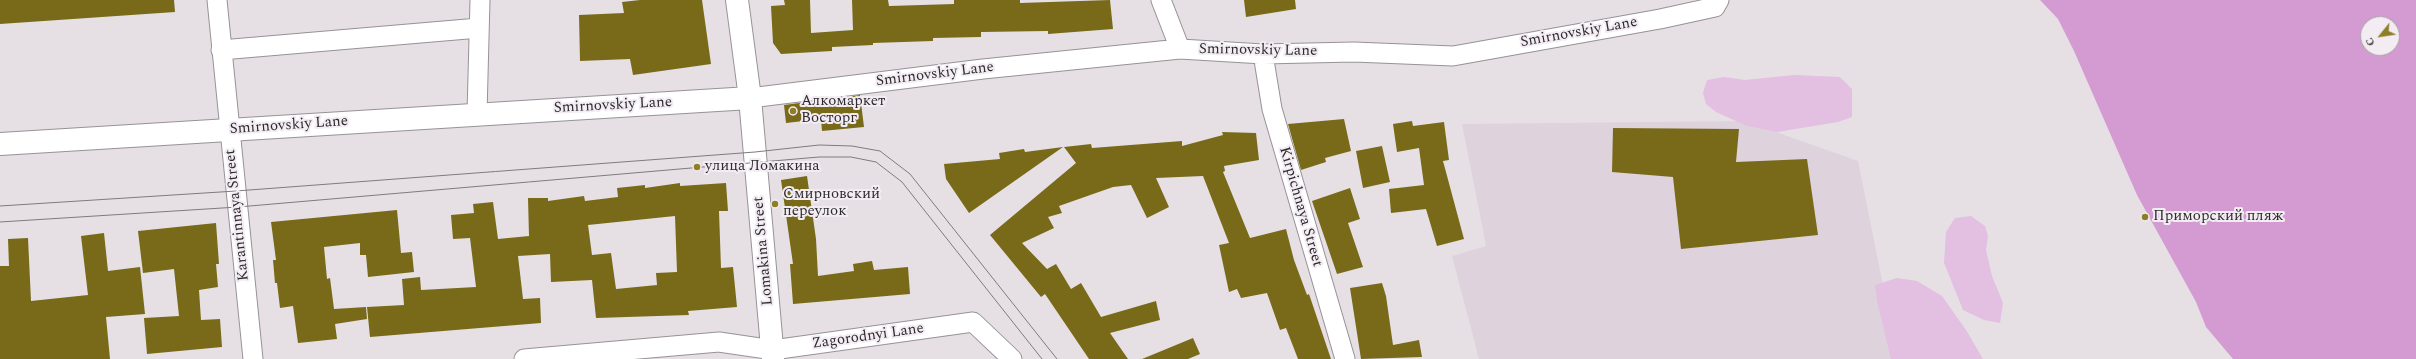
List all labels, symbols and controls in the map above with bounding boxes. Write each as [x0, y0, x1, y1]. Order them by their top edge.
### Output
street label: Smirnovskiy Lane [1519, 14, 1639, 52]
north arrow [2360, 16, 2400, 56]
text: С [2361, 34, 2379, 49]
street label: Smirnovskiy Lane [1199, 41, 1317, 61]
street label: Smirnovskiy Lane [875, 59, 995, 91]
place label: Алкомаркет Восторг [801, 93, 885, 128]
street label: Smirnovskiy Lane [553, 94, 673, 118]
marker: Алкомаркет Восторг [788, 106, 798, 116]
street label: Smirnovskiy Lane [229, 113, 349, 139]
street label: Kirpichnaya Street [1274, 145, 1326, 269]
street label: Karantinnaya Street [222, 148, 254, 282]
place label: улица Ломакина [705, 158, 820, 176]
marker: улица Ломакина [692, 162, 702, 172]
place label: Смирновский переулок [783, 186, 880, 221]
street label: Lomakina Street [750, 196, 778, 306]
marker: Смирновский переулок [770, 199, 780, 209]
place label: Приморский пляж [2153, 208, 2283, 226]
marker: Приморский пляж [2140, 212, 2150, 222]
street label: Zagorodnyi Lane [811, 320, 925, 354]

